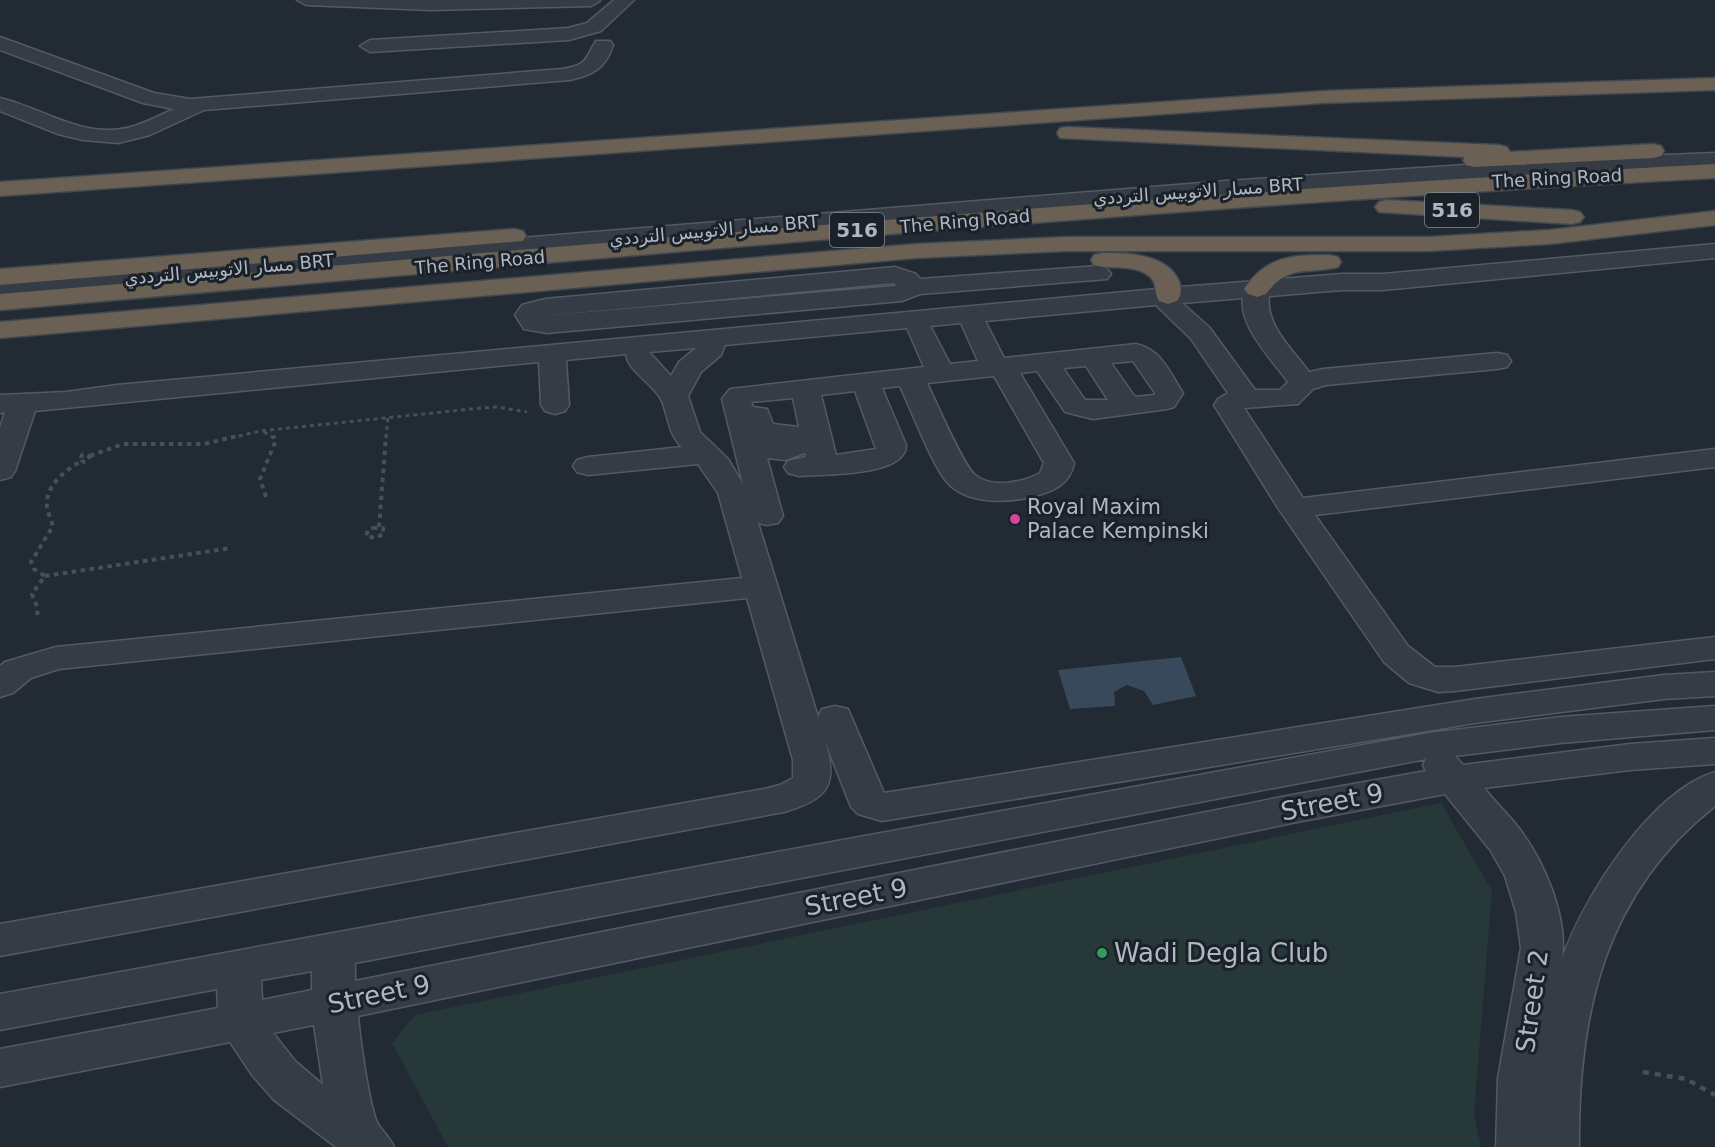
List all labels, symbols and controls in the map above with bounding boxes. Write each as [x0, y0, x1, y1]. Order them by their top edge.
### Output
street label: The Ring Road [1490, 164, 1623, 192]
street label: مسار الاتوبيس الترددي BRT [1092, 173, 1305, 210]
road number: 516 [1425, 193, 1479, 227]
street label: The Ring Road [898, 205, 1031, 237]
street label: مسار الاتوبيس الترددي BRT [608, 210, 821, 251]
road number: 516 [830, 213, 884, 247]
street label: The Ring Road [413, 246, 546, 278]
street label: مسار الاتوبيس الترددي BRT [123, 249, 336, 290]
place label: Royal Maxim Palace Kempinski [1027, 495, 1209, 543]
marker: Royal Maxim Palace Kempinski [1008, 512, 1022, 526]
street label: Street 9 [1278, 777, 1386, 827]
street label: Street 9 [802, 872, 910, 922]
place label: Wadi Degla Club [1114, 938, 1328, 968]
marker: Wadi Degla Club [1095, 946, 1109, 960]
street label: Street 2 [1510, 948, 1554, 1054]
street label: Street 9 [325, 969, 433, 1019]

